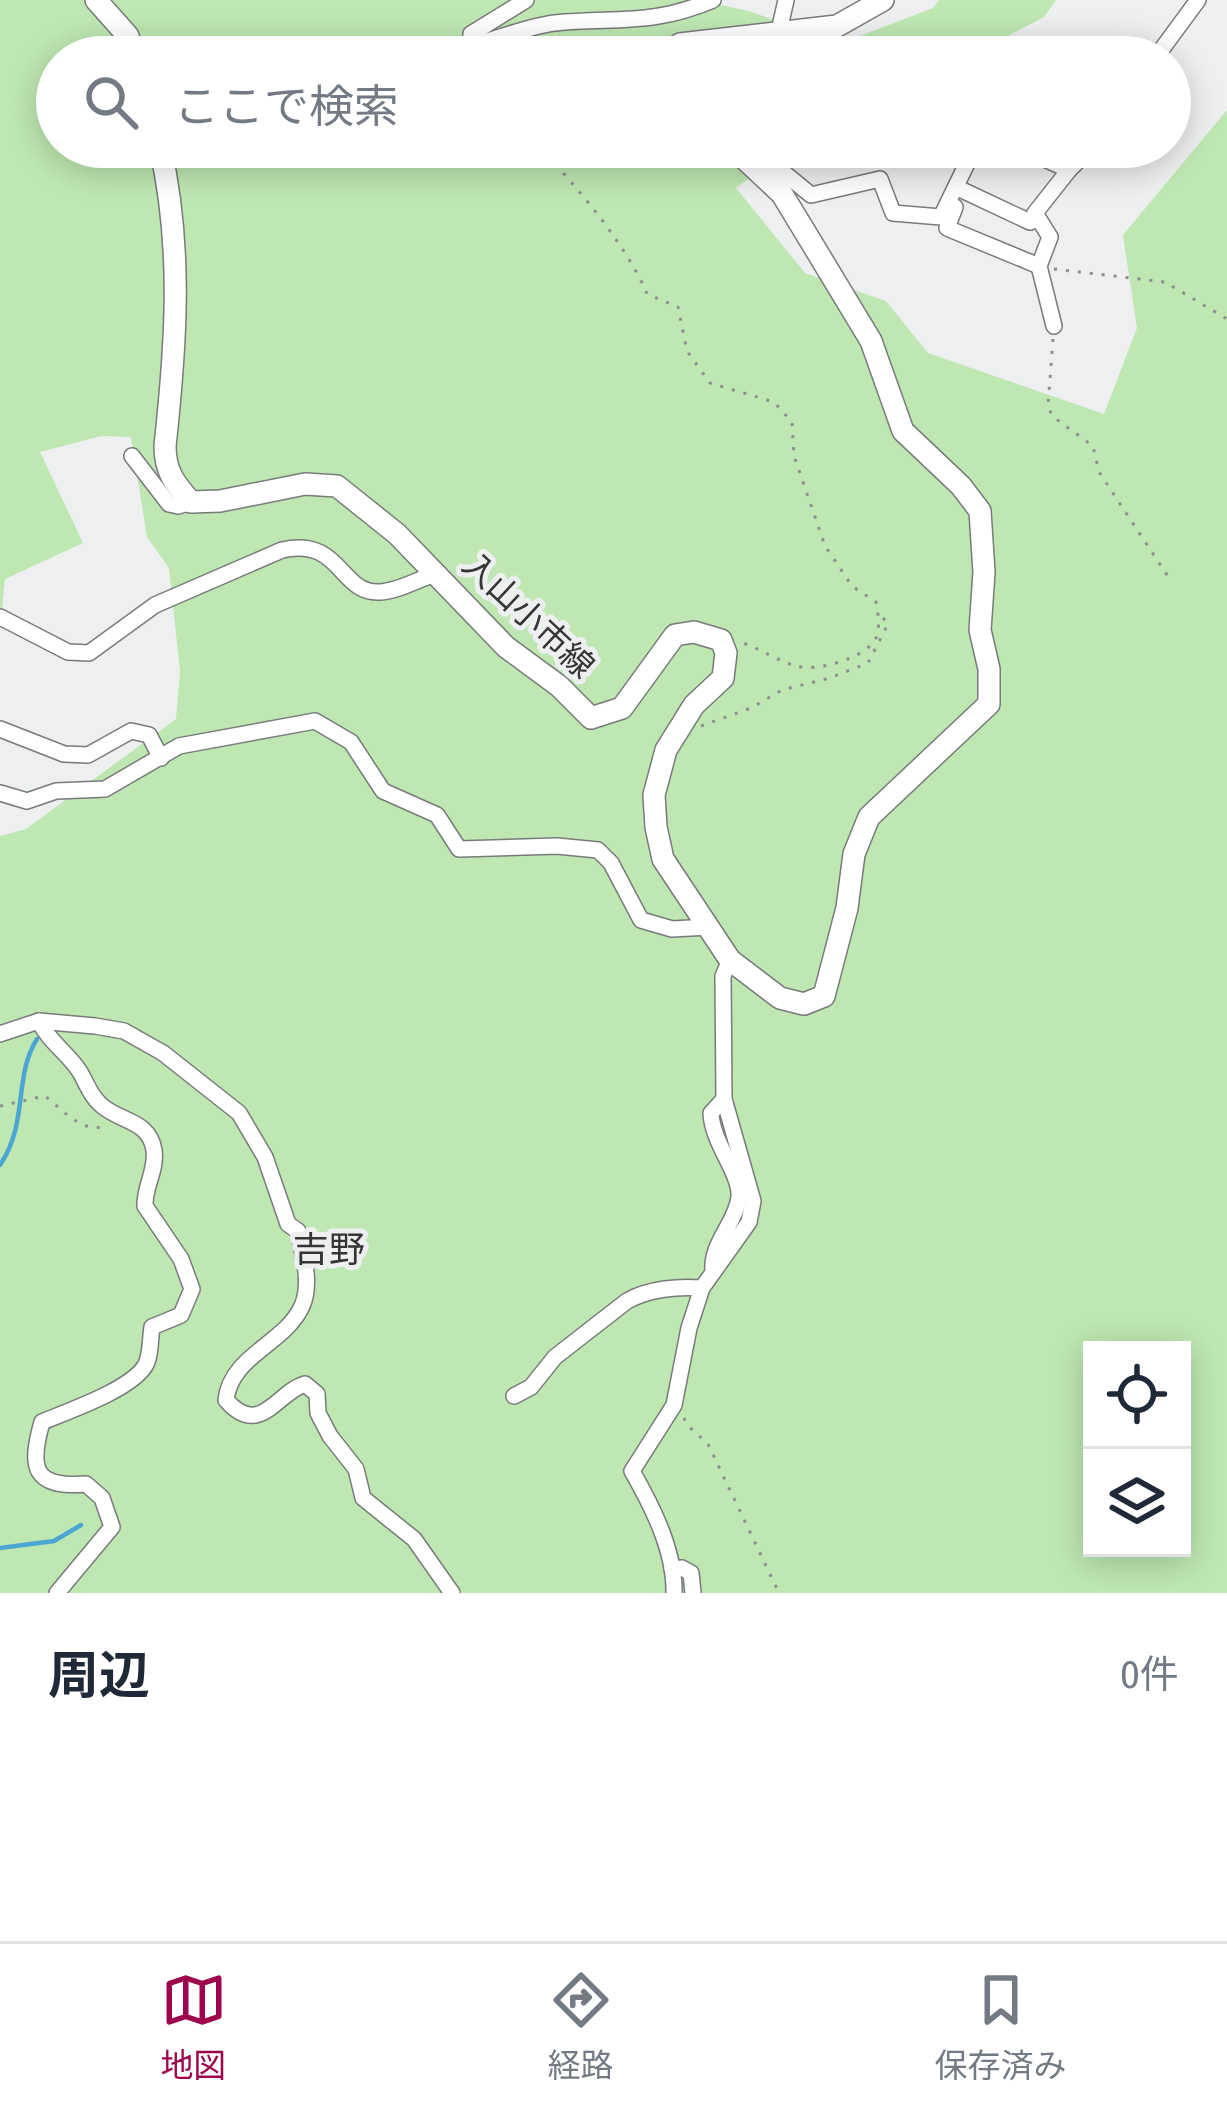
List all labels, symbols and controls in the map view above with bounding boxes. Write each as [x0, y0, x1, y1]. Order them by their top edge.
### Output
search box [36, 36, 1191, 168]
icon: search [78, 69, 144, 135]
text: ここで検索 [174, 80, 399, 134]
street label: 入山小市線 [454, 545, 602, 687]
district label: 吉野 [293, 1228, 365, 1272]
map controls [1083, 1341, 1191, 1557]
button: locate [1083, 1341, 1191, 1449]
button: layers [1083, 1449, 1191, 1557]
text: 周辺 [48, 1645, 150, 1707]
text: 0件 [1120, 1652, 1179, 1698]
tab: 地図 [161, 1967, 227, 2087]
tab: 経路 [548, 1967, 614, 2087]
tab: 保存済み [935, 1967, 1067, 2087]

